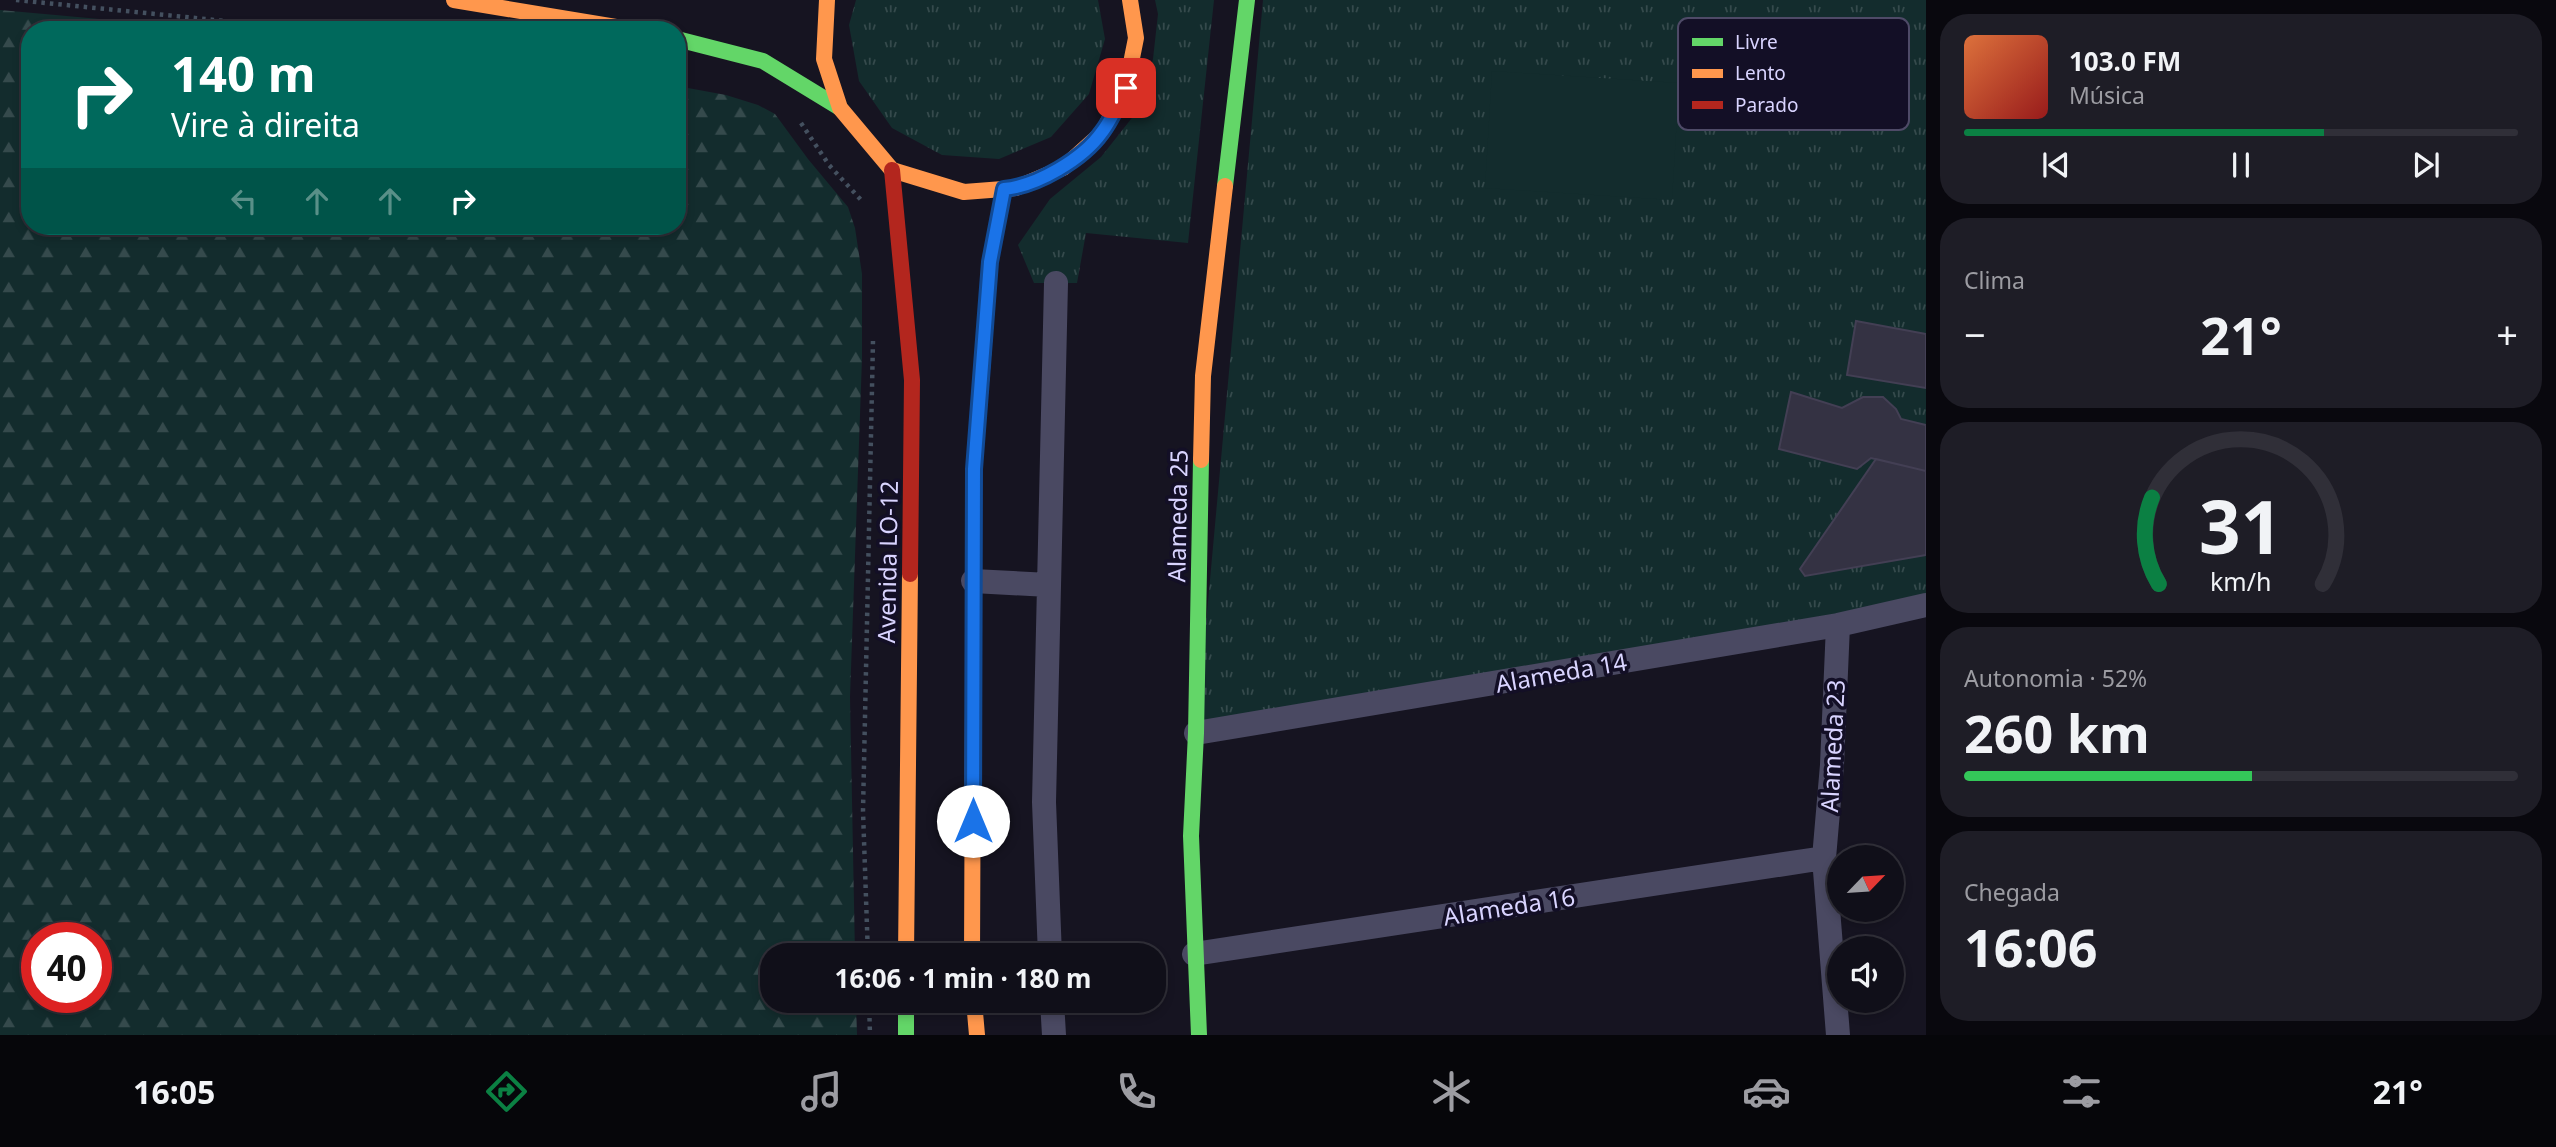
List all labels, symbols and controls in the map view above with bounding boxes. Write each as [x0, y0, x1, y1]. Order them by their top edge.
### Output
legend [1678, 18, 1909, 130]
text: Livre [1735, 29, 1778, 55]
text: 140 m [171, 40, 316, 106]
text: 103.0 FM [2069, 43, 2181, 79]
icon: right [56, 49, 147, 140]
pin [1096, 58, 1156, 118]
text: Lento [1735, 60, 1786, 86]
icon: arrive [1107, 69, 1145, 107]
text: Música [2069, 79, 2145, 111]
text: Parado [1735, 92, 1798, 118]
text: Vire à direita [171, 103, 360, 146]
icon: previous [2037, 146, 2075, 184]
icon: pause [2222, 146, 2260, 184]
icon: next [2407, 146, 2445, 184]
icon: left [225, 182, 263, 220]
icon: ahead [298, 182, 336, 220]
icon: ahead [371, 182, 409, 220]
icon: right [444, 182, 482, 220]
text: Clima [1964, 264, 2025, 296]
text: 21° [2200, 299, 2282, 370]
text: − [1964, 308, 1986, 360]
text: + [2496, 308, 2518, 360]
street label: Alameda 25 [1159, 449, 1195, 583]
text: 31 [2199, 476, 2283, 575]
street label: Avenida LO-12 [869, 480, 905, 644]
text: km/h [2210, 563, 2272, 597]
street label: Alameda 14 [1493, 644, 1630, 700]
text: Autonomia · 52% [1964, 662, 2147, 694]
street label: Alameda 23 [1812, 679, 1852, 813]
text: 260 km [1964, 697, 2150, 768]
position arrow [936, 784, 1010, 858]
north arrow [1827, 845, 1904, 922]
map controls [1827, 845, 1904, 1013]
text: Chegada [1964, 876, 2060, 908]
street label: Alameda 16 [1441, 879, 1577, 933]
text: 16:06 [1964, 911, 2098, 982]
speed limit sign: 40 [21, 922, 112, 1013]
button: sound [1827, 936, 1904, 1013]
text: 16:06 · 1 min · 180 m [835, 960, 1091, 996]
icon: directions [482, 1067, 531, 1116]
icon: music [797, 1067, 846, 1116]
icon: phone [1112, 1067, 1161, 1116]
icon: climate [1427, 1067, 1476, 1116]
icon: car [1742, 1067, 1791, 1116]
icon: filters [2057, 1067, 2106, 1116]
text: 16:05 [133, 1070, 215, 1113]
text: 21° [2373, 1070, 2423, 1113]

